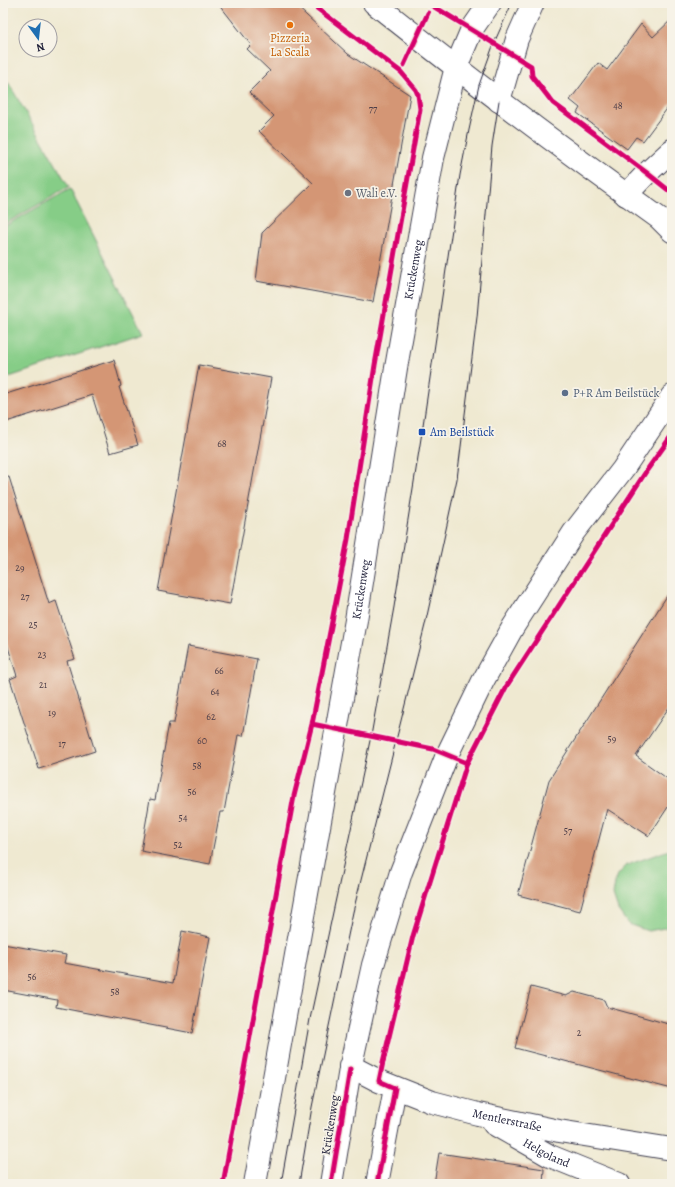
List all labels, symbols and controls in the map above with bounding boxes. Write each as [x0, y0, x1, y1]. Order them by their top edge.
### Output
north arrow [18, 18, 58, 58]
marker: Pizzeria La Scala [285, 20, 295, 30]
place label: Pizzeria La Scala [270, 30, 310, 60]
text: N [35, 39, 46, 55]
house number: 48 [613, 99, 623, 112]
house number: 77 [369, 102, 378, 115]
place label: Wali e.V. [355, 185, 398, 201]
marker: Wali e.V. [343, 188, 353, 198]
street label: Krückenweg [400, 238, 426, 301]
place label: P+R Am Beilstück [573, 385, 660, 401]
marker: P+R Am Beilstück [560, 388, 570, 398]
place label: Am Beilstück [429, 424, 494, 440]
marker: Am Beilstück [417, 427, 427, 437]
house number: 68 [217, 437, 227, 450]
street label: Krückenweg [348, 558, 374, 621]
house number: 29 [15, 561, 25, 574]
house number: 27 [21, 590, 30, 603]
house number: 25 [28, 618, 38, 631]
house number: 23 [38, 648, 46, 661]
house number: 66 [214, 664, 224, 677]
house number: 21 [39, 678, 48, 691]
house number: 64 [210, 685, 220, 698]
house number: 19 [48, 706, 56, 719]
house number: 62 [206, 710, 216, 723]
house number: 59 [608, 732, 617, 745]
house number: 60 [197, 734, 207, 747]
house number: 17 [58, 737, 67, 750]
house number: 58 [192, 759, 202, 772]
house number: 56 [188, 785, 197, 798]
house number: 54 [179, 811, 188, 824]
house number: 57 [564, 824, 573, 837]
house number: 52 [173, 838, 183, 851]
house number: 56 [28, 970, 37, 983]
house number: 58 [110, 985, 120, 998]
house number: 2 [577, 1026, 582, 1039]
street label: Krückenweg [317, 1094, 343, 1156]
street label: Mentlerstraße [471, 1105, 543, 1135]
street label: Helgoland [520, 1134, 573, 1171]

